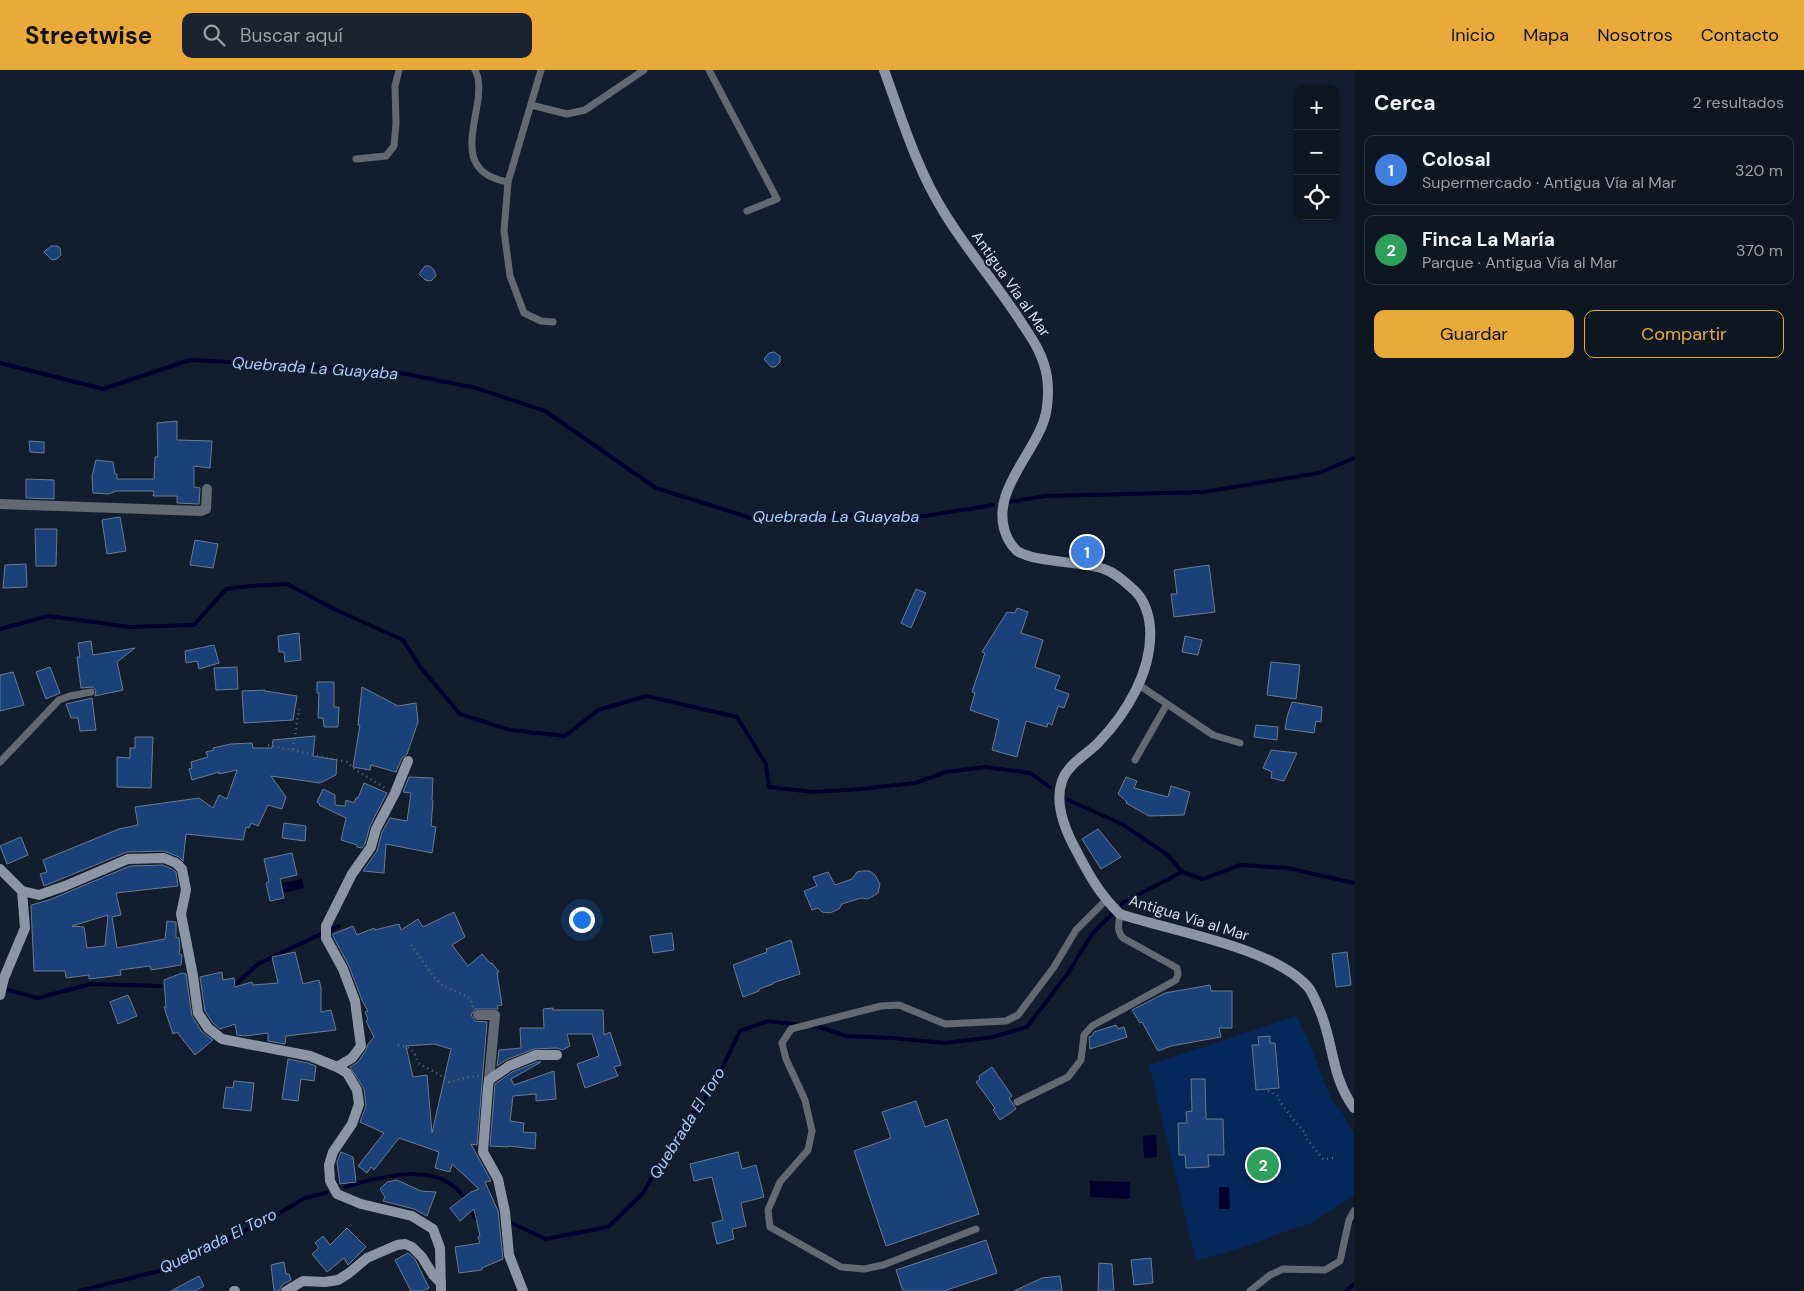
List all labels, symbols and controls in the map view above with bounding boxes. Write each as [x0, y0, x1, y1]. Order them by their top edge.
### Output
search box [182, 13, 532, 58]
text: Streetwise [25, 20, 152, 51]
icon: search [200, 21, 228, 49]
text: Buscar aquí [240, 23, 343, 48]
text: Inicio [1451, 23, 1495, 47]
text: Mapa [1523, 23, 1569, 47]
text: Nosotros [1597, 23, 1673, 47]
text: Contacto [1701, 23, 1779, 47]
map controls [1294, 85, 1339, 220]
button: + [1294, 85, 1339, 130]
text: Cerca [1374, 89, 1436, 117]
text: 2 resultados [1693, 92, 1784, 113]
button: − [1294, 130, 1339, 175]
text: Colosal [1422, 147, 1491, 172]
text: 1 [1388, 160, 1394, 181]
text: 320 m [1735, 160, 1783, 181]
text: Supermercado · Antigua Vía al Mar [1422, 172, 1676, 193]
button: locate [1294, 175, 1339, 220]
street label: Antigua Vía al Mar [967, 227, 1055, 341]
text: Finca La María [1422, 227, 1555, 252]
text: 2 [1386, 240, 1396, 261]
text: 370 m [1736, 240, 1783, 261]
text: Parque · Antigua Vía al Mar [1422, 252, 1618, 273]
button: Guardar [1374, 310, 1574, 358]
button: Compartir [1584, 310, 1784, 358]
water label: Quebrada La Guayaba [231, 352, 399, 384]
water label: Quebrada La Guayaba [753, 506, 920, 527]
pin: 1 [1071, 533, 1103, 571]
street label: Antigua Vía al Mar [1127, 890, 1252, 946]
your location [569, 907, 595, 933]
water label: Quebrada El Toro [644, 1063, 730, 1183]
pin: 2 [1247, 1146, 1279, 1184]
water label: Quebrada El Toro [156, 1203, 280, 1279]

